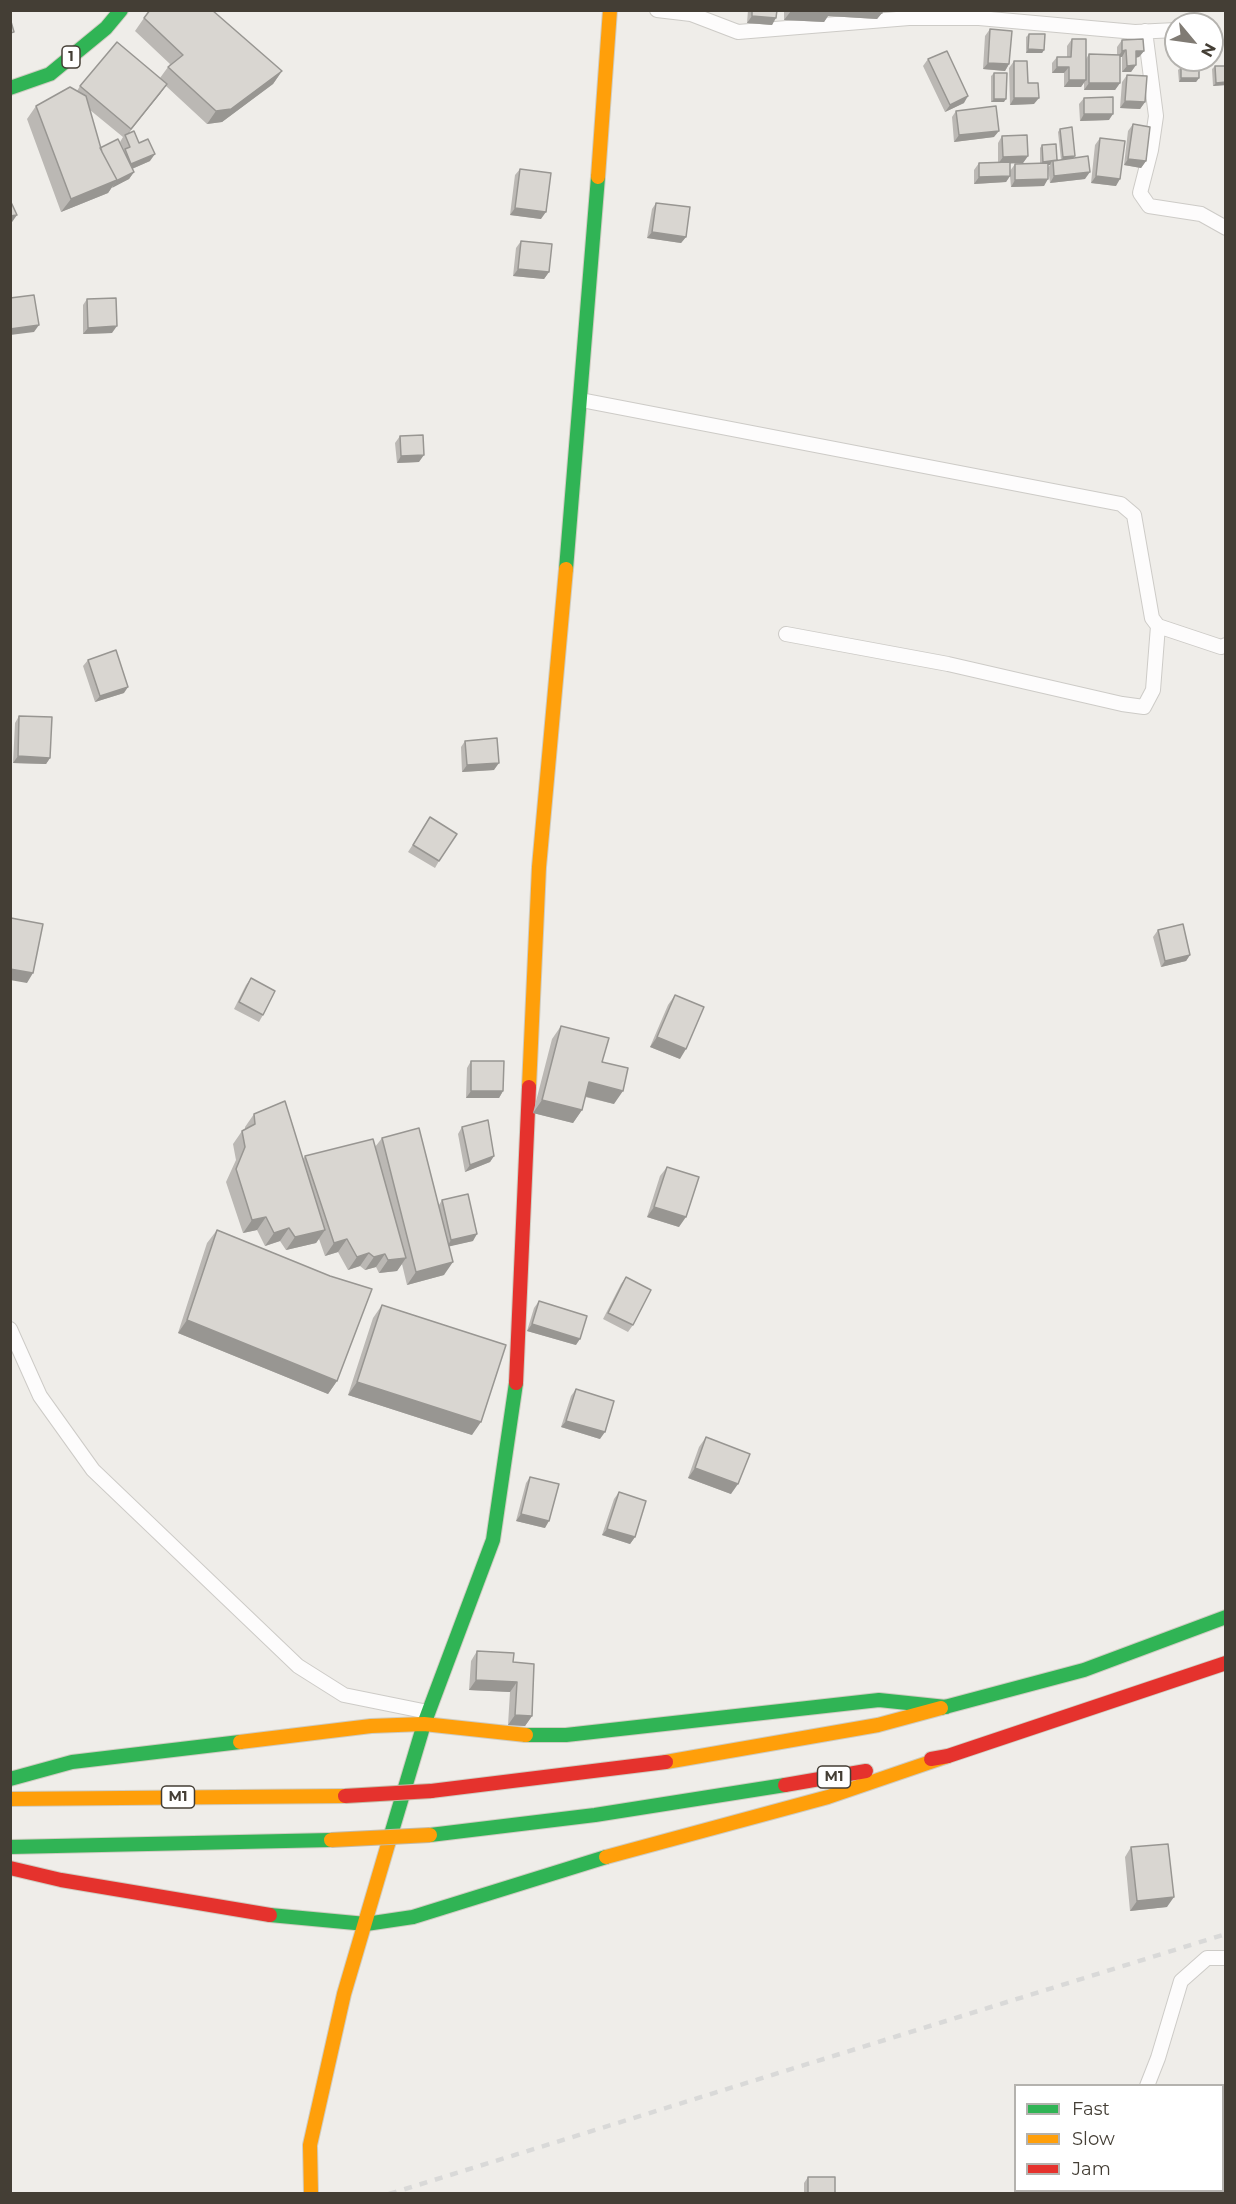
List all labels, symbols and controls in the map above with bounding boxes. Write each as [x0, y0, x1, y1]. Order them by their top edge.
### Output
north arrow [1164, 12, 1224, 72]
text: N [1197, 40, 1220, 60]
road number: 1 [62, 46, 80, 68]
road number: M1 [818, 1766, 850, 1788]
road number: M1 [162, 1786, 195, 1808]
legend [1014, 2084, 1224, 2192]
text: Fast [1072, 2098, 1110, 2120]
text: Slow [1072, 2128, 1115, 2150]
text: Jam [1072, 2158, 1111, 2180]

